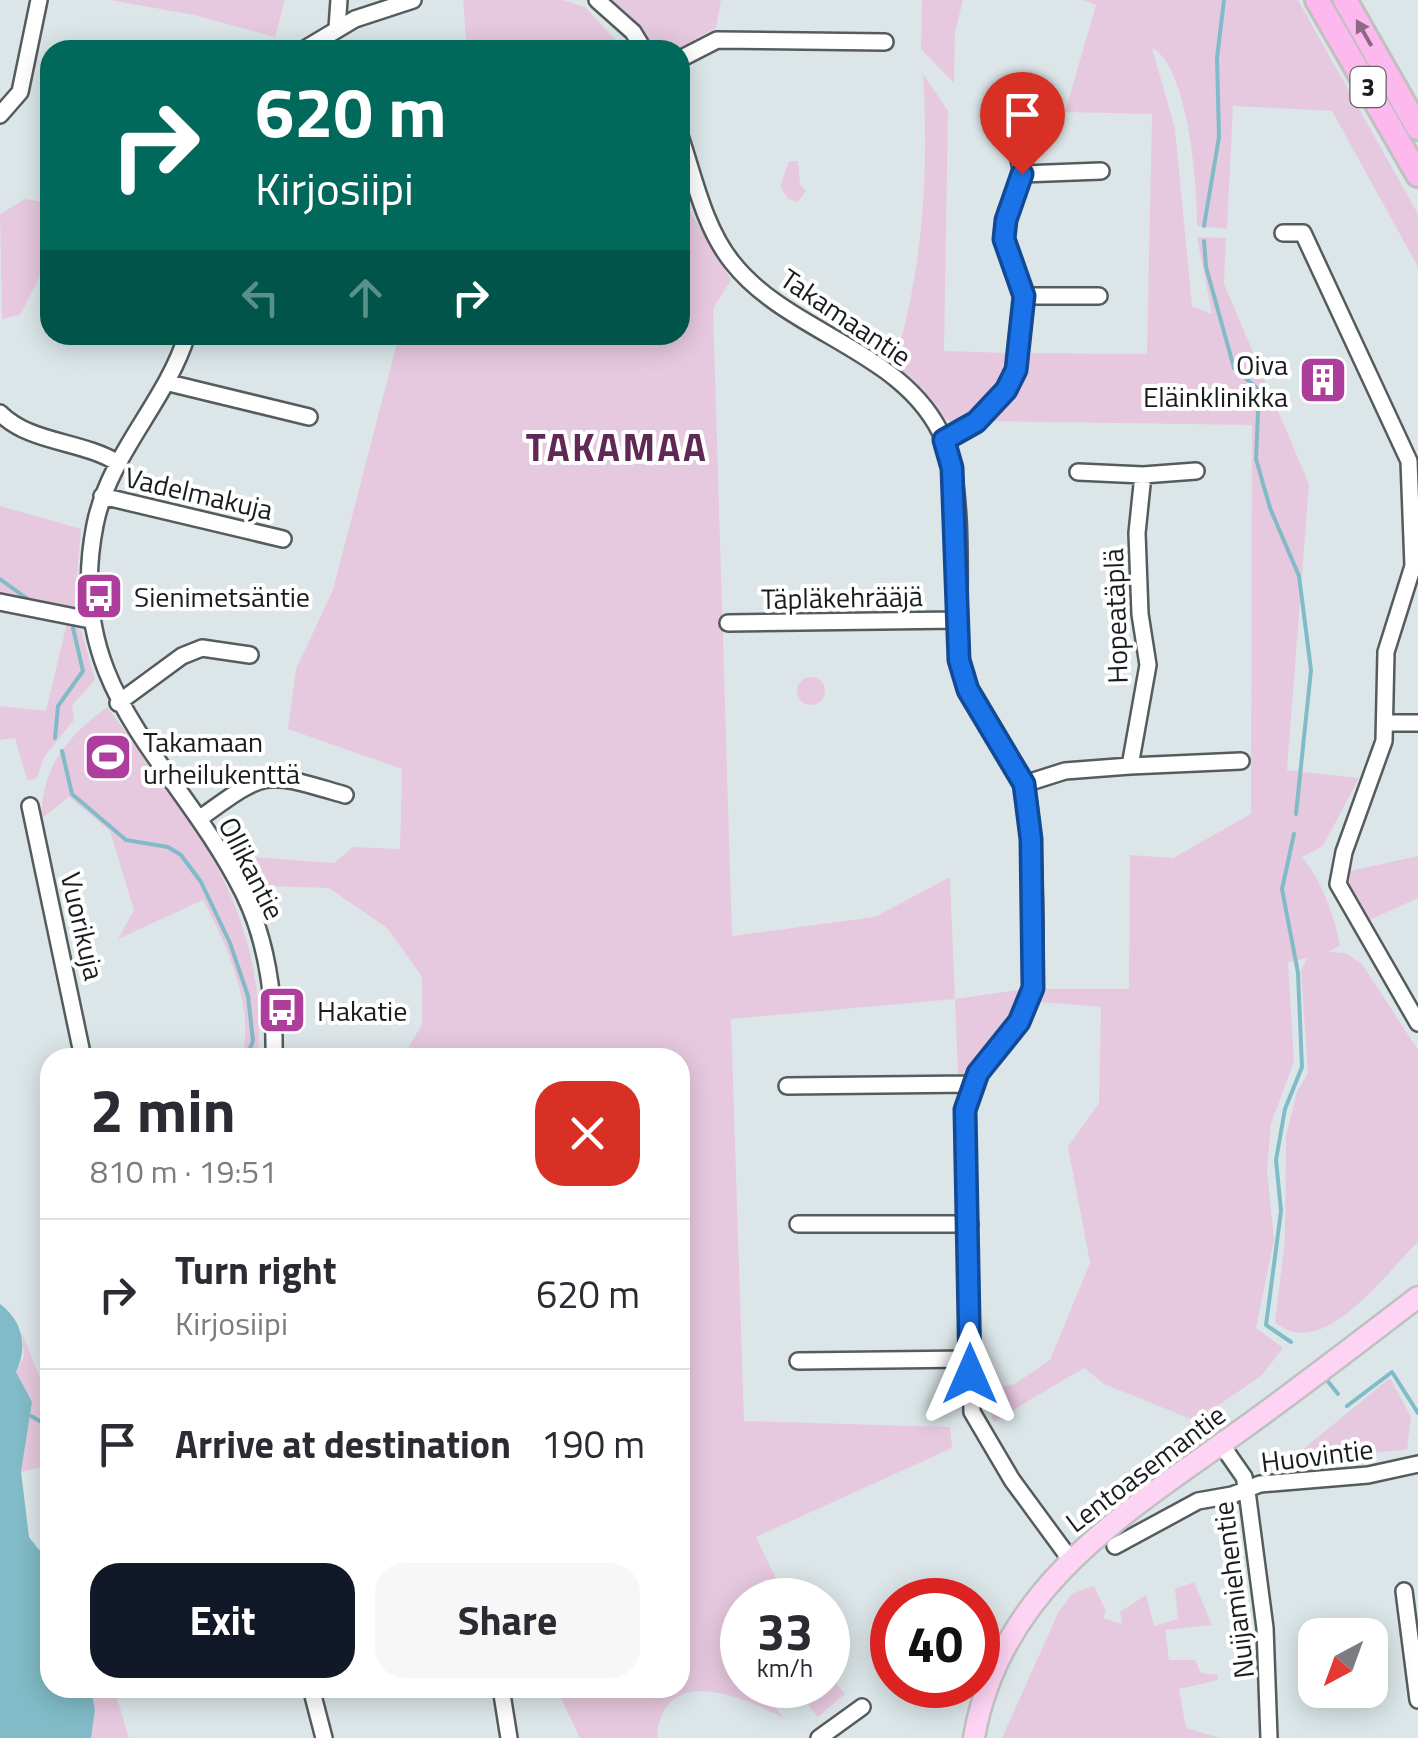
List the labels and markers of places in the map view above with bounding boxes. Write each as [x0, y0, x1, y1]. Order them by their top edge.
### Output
pin [980, 72, 1065, 175]
place label: Oiva Eläinklinikka [1143, 343, 1288, 418]
building icon: Oiva Eläinklinikka [1297, 354, 1349, 406]
bus stop icon: Sienimetsäntie [73, 570, 125, 622]
place label: Sienimetsäntie [134, 575, 310, 618]
place label: Takamaan urheilukenttä [143, 720, 300, 795]
sports icon: Takamaan urheilukenttä [82, 731, 134, 783]
bus stop icon: Hakatie [256, 984, 308, 1036]
place label: Hakatie [317, 989, 407, 1032]

